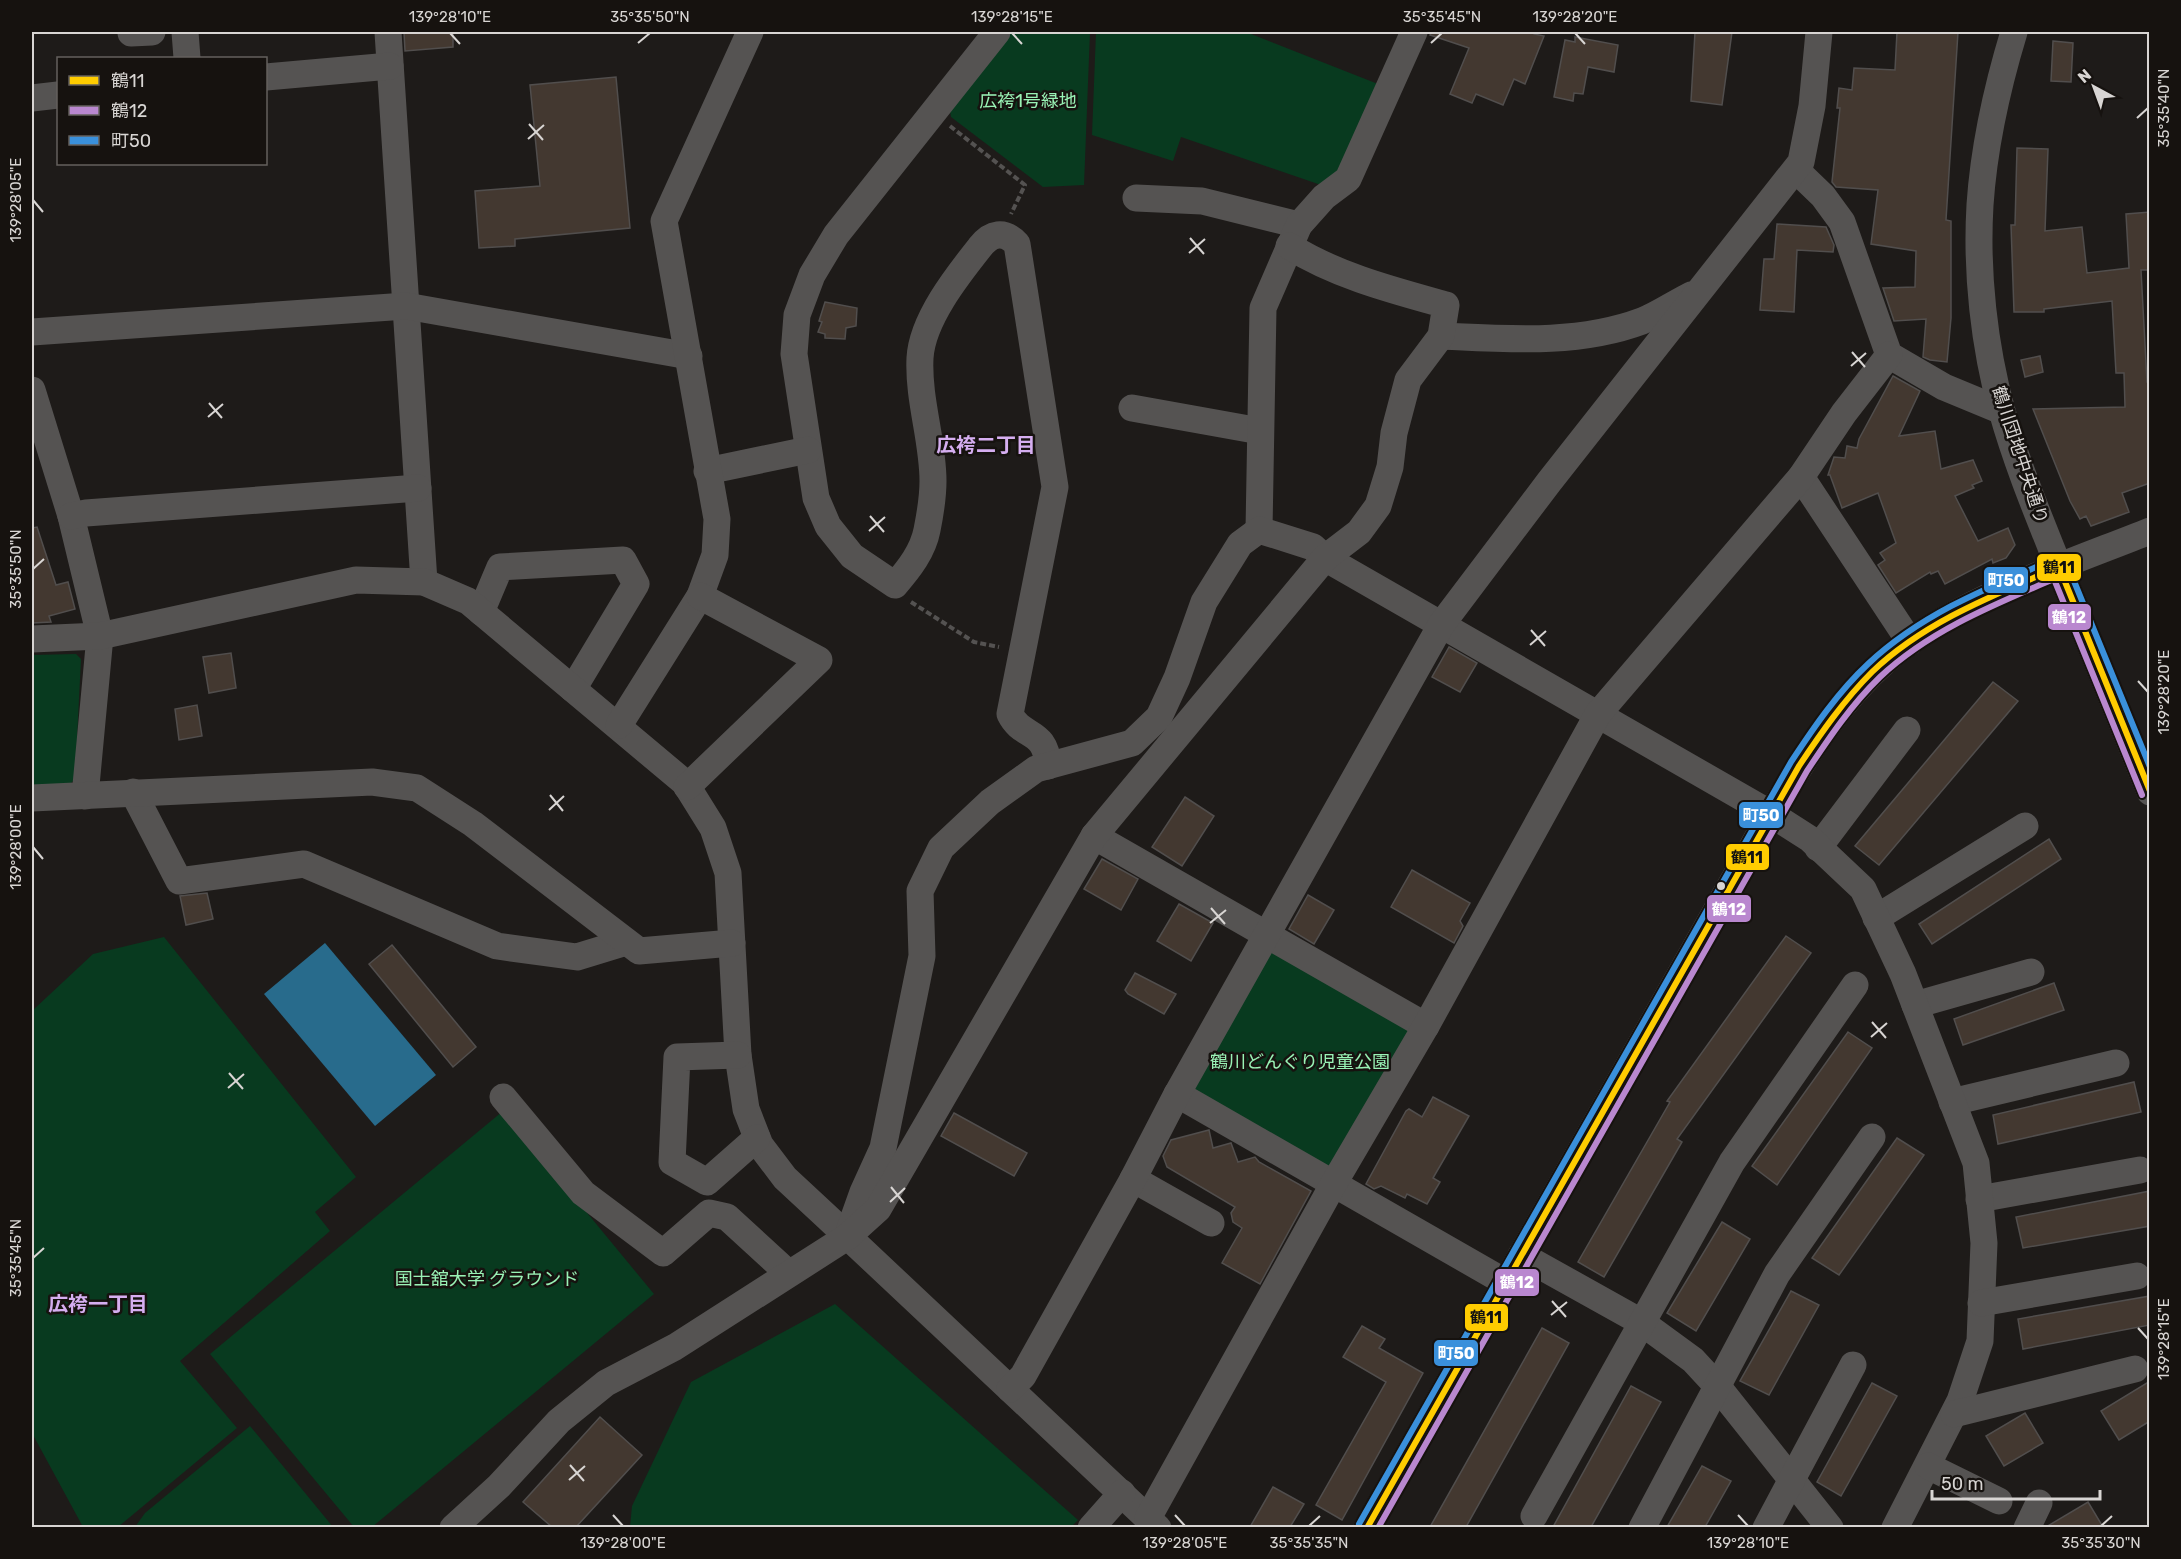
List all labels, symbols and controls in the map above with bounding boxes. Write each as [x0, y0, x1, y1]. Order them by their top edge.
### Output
text: 139°28'10"E [409, 8, 491, 26]
text: 35°35'50"N [610, 8, 690, 26]
text: 139°28'15"E [971, 8, 1053, 26]
text: 35°35'45"N [1403, 8, 1481, 26]
text: 139°28'20"E [1533, 8, 1617, 26]
legend [57, 57, 267, 165]
north arrow [2064, 57, 2124, 117]
text: N [2074, 65, 2095, 87]
text: 35°35'40"N [2155, 68, 2173, 148]
text: 鶴11 [111, 70, 144, 92]
park label: 広袴1号緑地 [979, 90, 1077, 112]
text: 鶴12 [111, 100, 147, 122]
text: 町50 [111, 130, 151, 152]
text: 139°28'05"E [7, 158, 25, 242]
street label: 鶴川団地中央通り [1987, 383, 2053, 527]
district label: 広袴二丁目 [936, 433, 1036, 457]
text: 35°35'50"N [7, 529, 25, 609]
line badge: 鶴11 [2036, 553, 2082, 582]
text: 鶴11 [2043, 558, 2075, 577]
line badge: 町50 [1983, 566, 2029, 594]
text: 町50 [1987, 571, 2025, 590]
line badge: 鶴12 [2047, 603, 2092, 631]
text: 鶴12 [2052, 608, 2086, 627]
text: 139°28'20"E [2155, 650, 2173, 734]
line badge: 町50 [1738, 801, 1784, 829]
text: 139°28'00"E [7, 804, 25, 890]
text: 町50 [1742, 806, 1780, 825]
line badge: 鶴11 [1725, 843, 1770, 871]
text: 鶴11 [1731, 848, 1763, 867]
unlabelled marker [1715, 880, 1727, 892]
line badge: 鶴12 [1706, 894, 1752, 923]
text: 鶴12 [1712, 900, 1746, 919]
park label: 鶴川どんぐり児童公園 [1210, 1051, 1390, 1073]
text: 35°35'45"N [7, 1219, 25, 1297]
park label: 国士舘大学 グラウンド [395, 1268, 579, 1290]
line badge: 鶴12 [1494, 1268, 1540, 1297]
text: 鶴12 [1500, 1273, 1534, 1292]
district label: 広袴一丁目 [48, 1292, 148, 1316]
text: 139°28'15"E [2155, 1298, 2173, 1380]
line badge: 鶴11 [1464, 1303, 1509, 1332]
text: 鶴11 [1470, 1308, 1502, 1327]
line badge: 町50 [1433, 1339, 1479, 1367]
text: 町50 [1437, 1344, 1475, 1363]
scale bar [1932, 1463, 2100, 1501]
text: 50 m [1941, 1473, 1984, 1495]
text: 139°28'00"E [580, 1534, 666, 1552]
text: 139°28'05"E [1143, 1534, 1227, 1552]
text: 35°35'35"N [1270, 1534, 1348, 1552]
text: 139°28'10"E [1707, 1534, 1789, 1552]
text: 35°35'30"N [2061, 1534, 2141, 1552]

